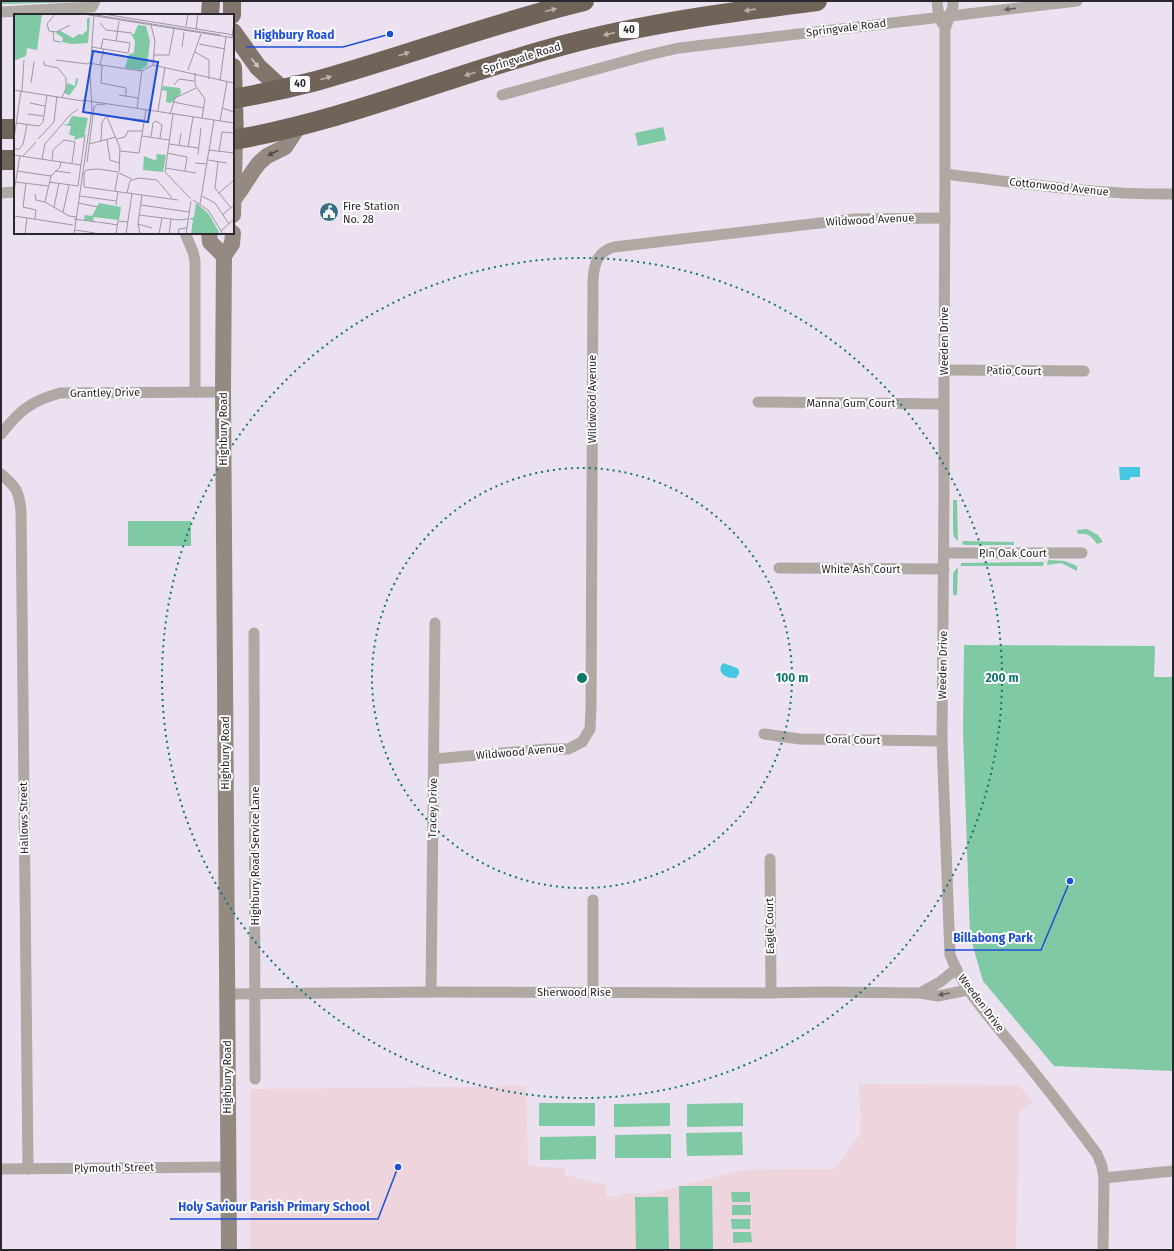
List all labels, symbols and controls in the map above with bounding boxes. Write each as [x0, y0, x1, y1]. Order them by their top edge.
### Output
one-way arrow [1004, 6, 1016, 12]
one-way arrow [545, 7, 557, 13]
one-way arrow [744, 7, 757, 13]
inset map [14, 14, 234, 234]
street label: Springvale Road [805, 17, 887, 39]
road number: 40 [619, 22, 639, 38]
callout: Highbury Road [246, 23, 343, 47]
text: Highbury Road [254, 28, 334, 42]
one-way arrow [603, 32, 615, 38]
street label: Springvale Road [482, 40, 562, 76]
one-way arrow [398, 51, 410, 57]
one-way arrow [250, 58, 259, 68]
one-way arrow [464, 71, 476, 77]
one-way arrow [320, 75, 332, 81]
road number: 40 [290, 76, 310, 92]
one-way arrow [267, 150, 279, 156]
street label: Cottonwood Avenue [1009, 175, 1109, 199]
place label: Fire Station No. 28 [343, 200, 400, 226]
public building icon: Fire Station No. 28 [318, 201, 340, 223]
street label: Wildwood Avenue [825, 211, 915, 229]
street label: Weeden Drive [938, 307, 951, 375]
street label: Wildwood Avenue [586, 355, 599, 443]
street label: Patio Court [986, 364, 1042, 378]
street label: Grantley Drive [70, 386, 140, 400]
street label: Highbury Road [217, 392, 230, 466]
street label: Manna Gum Court [806, 397, 896, 410]
street label: Pin Oak Court [979, 547, 1047, 560]
street label: White Ash Court [821, 563, 901, 576]
street label: Weeden Drive [936, 631, 950, 699]
centre of rings [575, 671, 589, 685]
text: 100 m [776, 671, 808, 685]
text: 200 m [985, 671, 1019, 685]
street label: Highbury Road [219, 716, 232, 790]
street label: Coral Court [825, 733, 881, 747]
street label: Wildwood Avenue [475, 742, 565, 762]
street label: Tracey Drive [426, 778, 440, 838]
street label: Hallows Street [17, 782, 31, 854]
street label: Highbury Road Service Lane [249, 786, 262, 926]
street label: Eagle Court [763, 898, 777, 954]
callout: Billabong Park [945, 926, 1041, 950]
text: Billabong Park [953, 931, 1033, 945]
street label: Weeden Drive [955, 972, 1007, 1034]
street label: Sherwood Rise [537, 986, 611, 999]
one-way arrow [938, 991, 951, 997]
street label: Highbury Road [221, 1040, 234, 1114]
street label: Plymouth Street [74, 1161, 154, 1175]
callout: Holy Saviour Parish Primary School [170, 1195, 378, 1219]
text: Holy Saviour Parish Primary School [178, 1200, 370, 1214]

